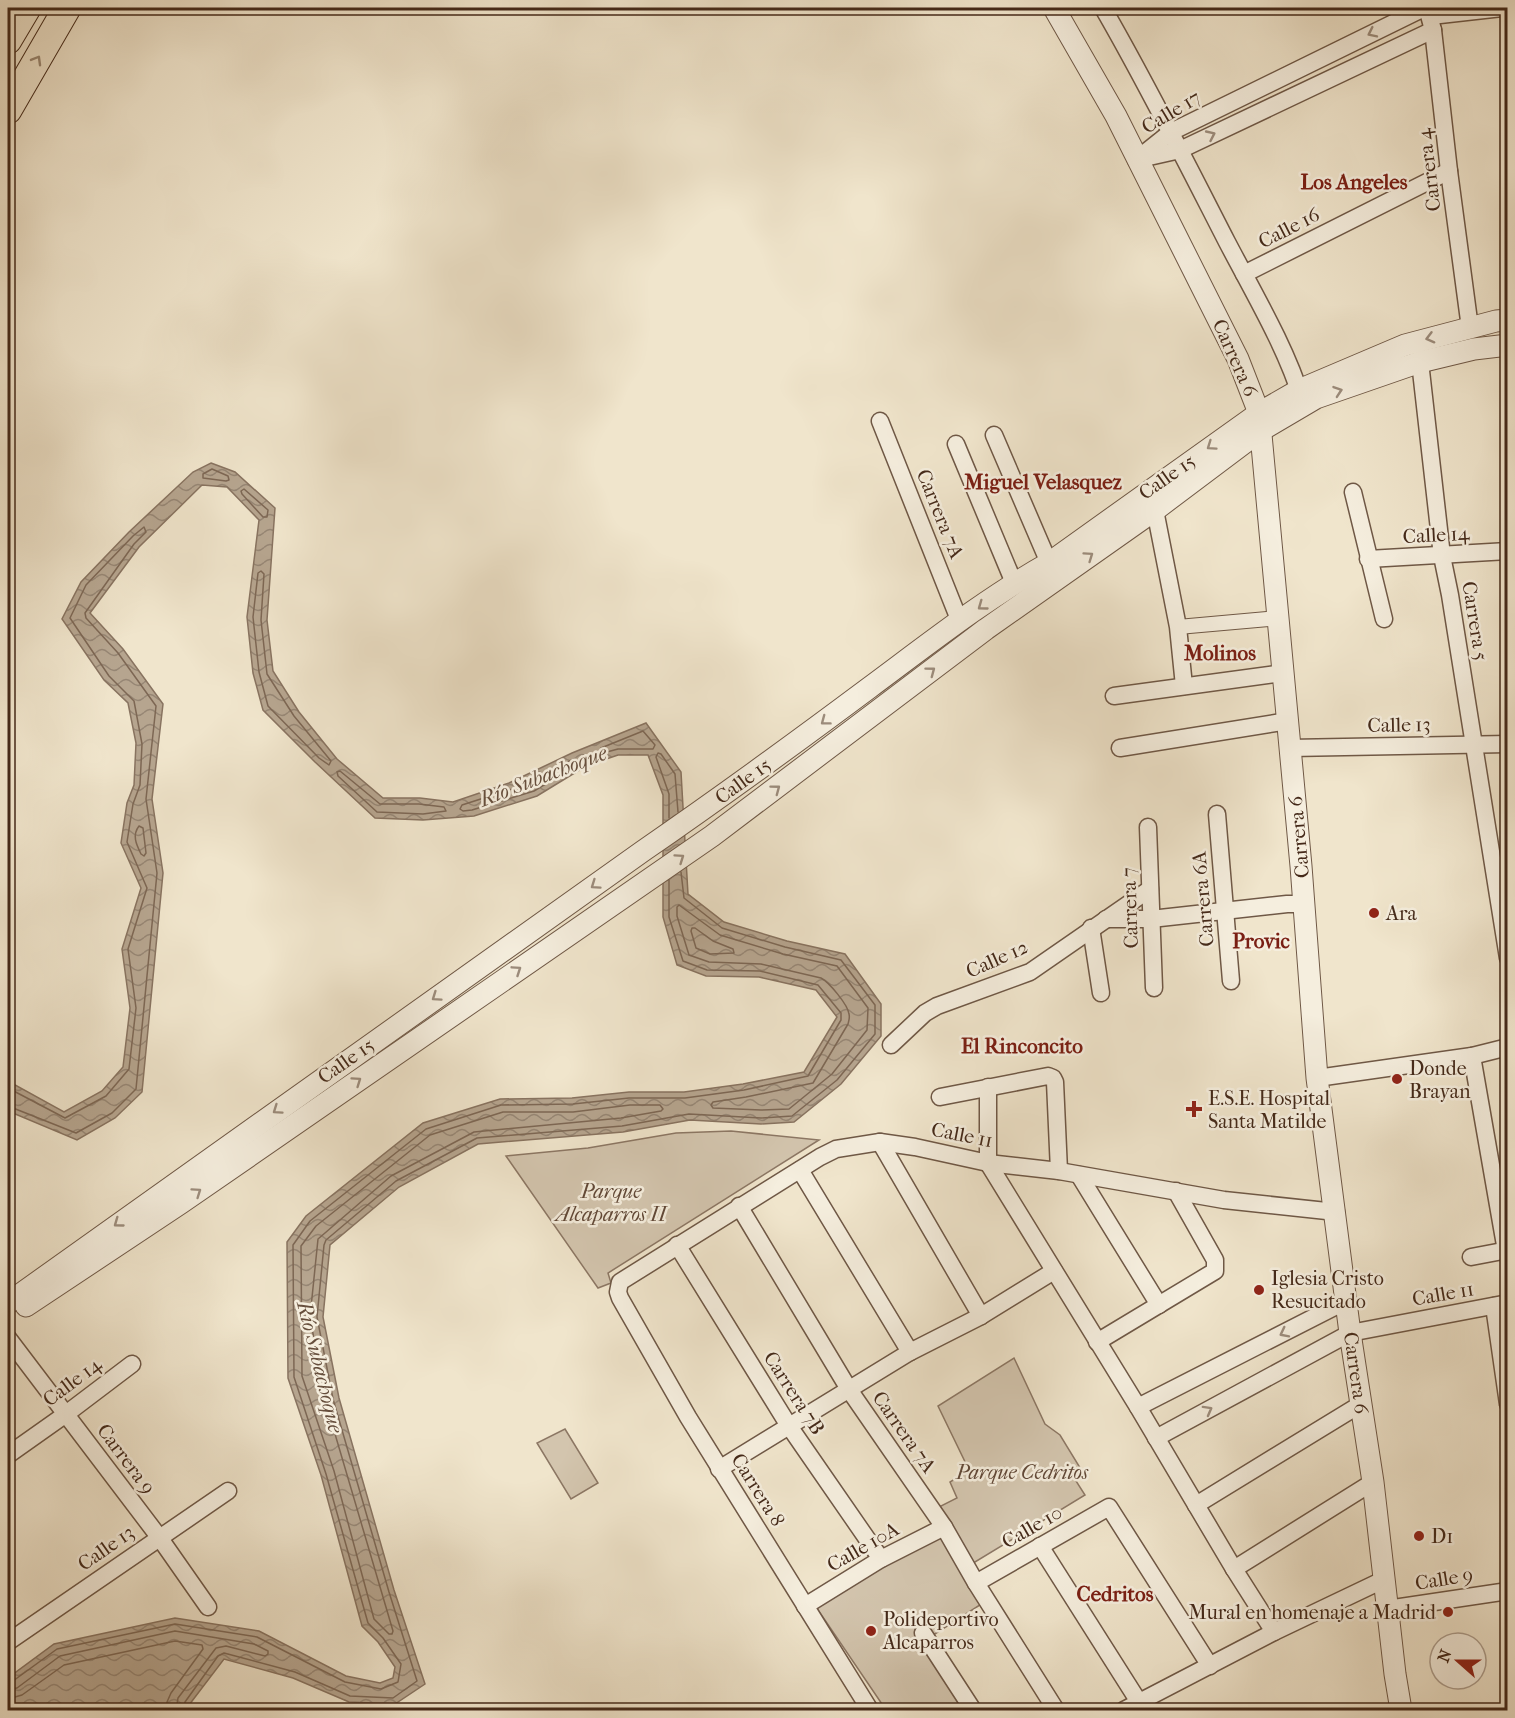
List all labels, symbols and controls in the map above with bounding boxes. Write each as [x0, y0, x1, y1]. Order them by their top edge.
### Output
one-way arrow [1367, 26, 1378, 38]
one-way arrow [30, 56, 41, 66]
street label: Calle 17 [1137, 85, 1205, 138]
street label: Carrera 4 [1412, 126, 1445, 213]
one-way arrow [1205, 131, 1216, 143]
district label: Los Angeles [1301, 170, 1408, 194]
street label: Calle 16 [1255, 203, 1324, 253]
street label: Carrera 6 [1208, 316, 1262, 400]
one-way arrow [1425, 331, 1435, 344]
one-way arrow [1332, 385, 1343, 398]
one-way arrow [1206, 439, 1217, 450]
street label: Calle 15 [1134, 449, 1200, 505]
street label: Carrera 7A [912, 466, 969, 563]
district label: Miguel Velasquez [963, 470, 1123, 494]
street label: Calle 14 [1402, 522, 1471, 548]
one-way arrow [1083, 552, 1094, 563]
street label: Carrera 5 [1457, 580, 1493, 662]
one-way arrow [978, 599, 989, 610]
district label: Molinos [1183, 641, 1256, 665]
one-way arrow [924, 667, 935, 678]
street label: Calle 13 [1367, 713, 1431, 737]
one-way arrow [820, 714, 831, 725]
water label: Río Subachoque [474, 740, 611, 812]
street label: Calle 15 [711, 753, 775, 809]
one-way arrow [769, 785, 780, 796]
street label: Carrera 6 [1284, 795, 1314, 879]
street label: Carrera 6A [1187, 849, 1219, 947]
one-way arrow [674, 854, 685, 865]
street label: Carrera 7 [1117, 867, 1143, 949]
one-way arrow [591, 877, 602, 888]
place label: Ara [1385, 902, 1417, 925]
marker: Ara [1367, 906, 1381, 920]
district label: Provic [1232, 929, 1290, 953]
street label: Calle 12 [963, 935, 1031, 983]
one-way arrow [510, 966, 521, 977]
one-way arrow [432, 990, 443, 1001]
street label: Calle 15 [313, 1033, 379, 1089]
district label: El Rinconcito [961, 1034, 1083, 1058]
place label: Donde Brayan [1409, 1057, 1471, 1103]
marker: Donde Brayan [1390, 1072, 1404, 1086]
one-way arrow [350, 1077, 361, 1088]
place label: E.S.E. Hospital Santa Matilde [1208, 1087, 1331, 1133]
marker: E.S.E. Hospital Santa Matilde [1185, 1100, 1203, 1118]
one-way arrow [273, 1103, 284, 1114]
street label: Calle 11 [929, 1118, 995, 1152]
park label: Parque Alcaparros II [553, 1180, 668, 1226]
one-way arrow [190, 1188, 201, 1199]
one-way arrow [114, 1216, 125, 1227]
place label: Iglesia Cristo Resucitado [1271, 1267, 1384, 1313]
street label: Calle 11 [1410, 1277, 1476, 1311]
marker: Iglesia Cristo Resucitado [1252, 1283, 1266, 1297]
water label: Río Subachoque [292, 1297, 348, 1436]
one-way arrow [1279, 1326, 1290, 1337]
street label: Carrera 6 [1339, 1331, 1373, 1416]
street label: Carrera 7B [759, 1347, 829, 1439]
street label: Calle 14 [38, 1352, 107, 1411]
street label: Carrera 7A [868, 1387, 941, 1478]
one-way arrow [1201, 1406, 1212, 1417]
street label: Carrera 9 [92, 1419, 160, 1499]
street label: Carrera 8 [727, 1449, 789, 1531]
park label: Parque Cedritos [955, 1461, 1089, 1484]
street label: Calle 10 [998, 1501, 1066, 1553]
street label: Calle 10A [823, 1517, 904, 1577]
street label: Calle 13 [74, 1520, 138, 1576]
place label: D1 [1431, 1525, 1453, 1548]
marker: D1 [1412, 1529, 1426, 1543]
street label: Calle 9 [1413, 1563, 1475, 1595]
district label: Cedritos [1077, 1582, 1154, 1606]
place label: Mural en homenaje a Madrid [1188, 1601, 1437, 1624]
marker: Mural en homenaje a Madrid [1441, 1605, 1455, 1619]
place label: Polideportivo Alcaparros [882, 1608, 999, 1654]
marker: Polideportivo Alcaparros [864, 1624, 878, 1638]
north arrow [1428, 1631, 1488, 1691]
text: N [1433, 1646, 1456, 1665]

